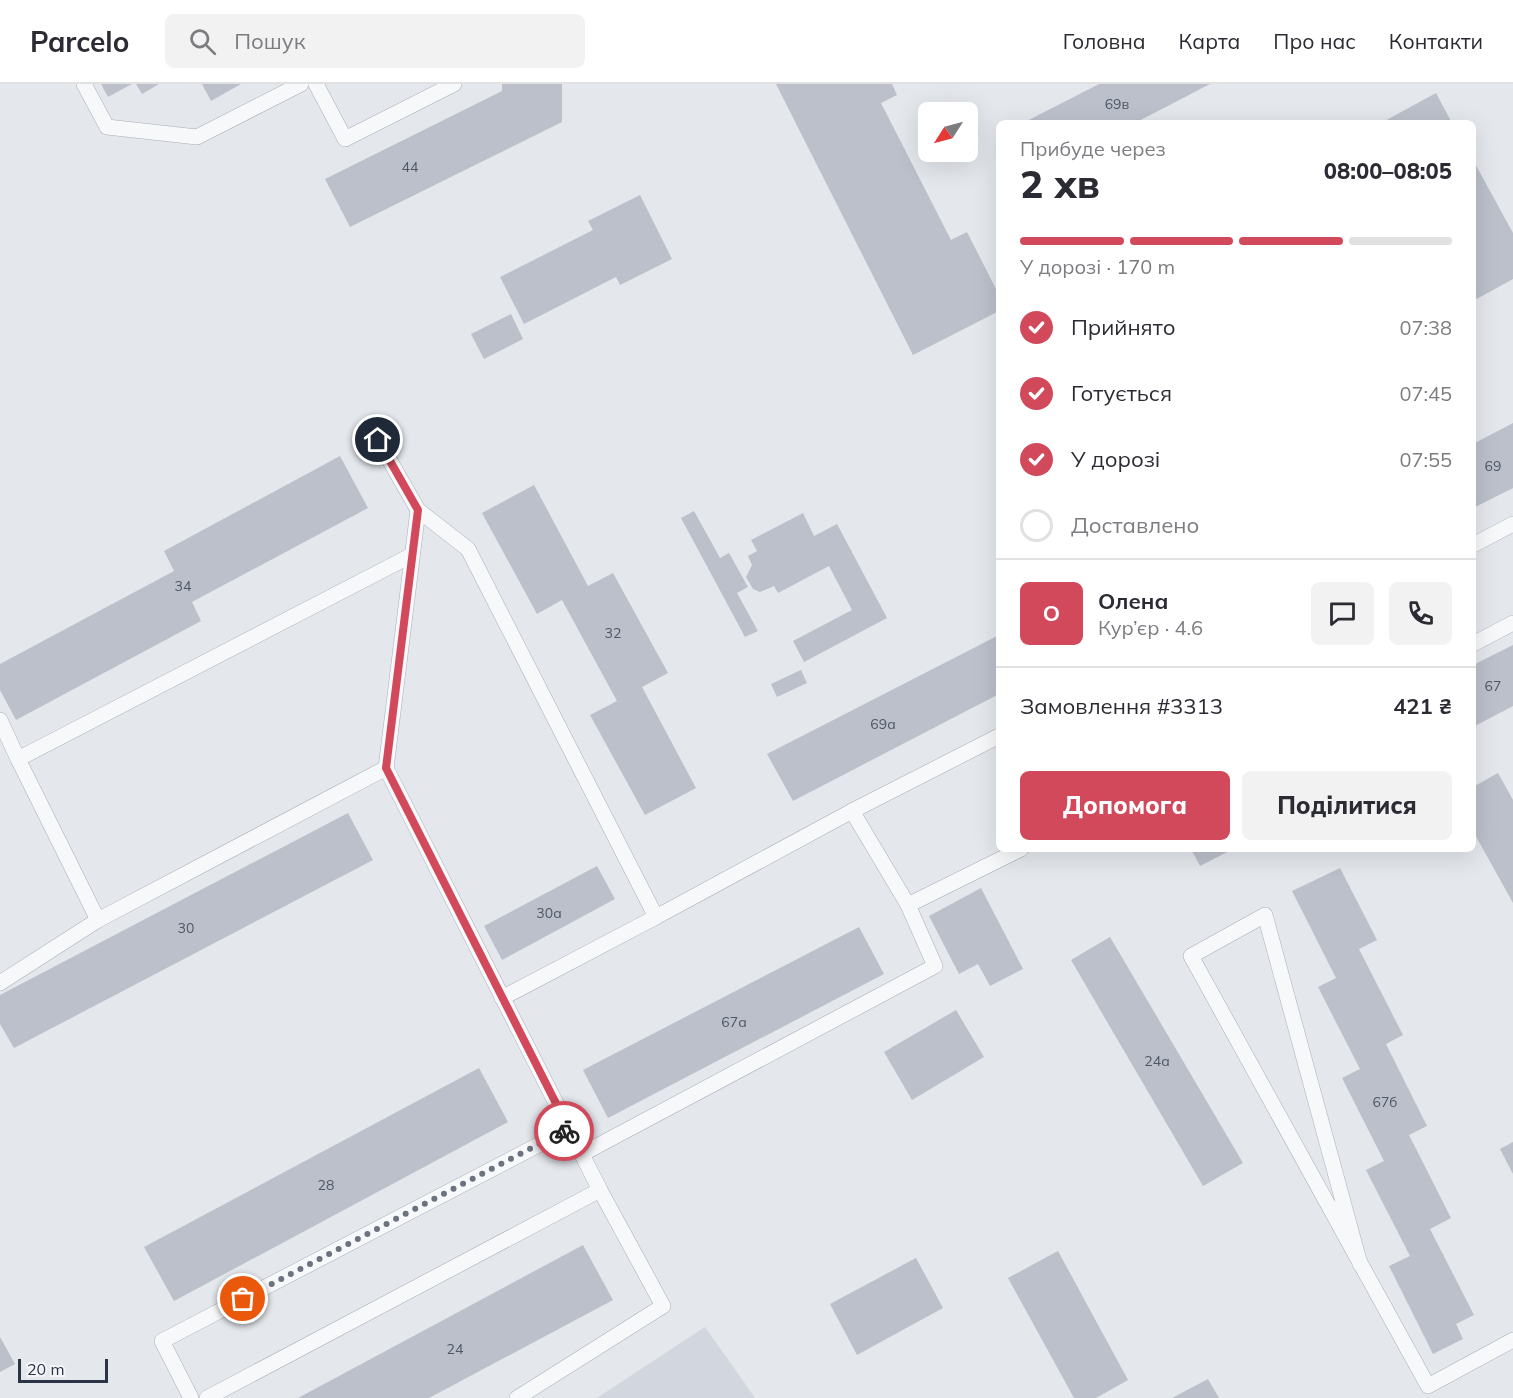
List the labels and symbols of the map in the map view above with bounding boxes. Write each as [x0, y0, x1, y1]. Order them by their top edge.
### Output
house number: 69в [1105, 95, 1129, 113]
north arrow [918, 102, 978, 162]
house number: 44 [402, 158, 419, 176]
pin [352, 414, 403, 465]
house number: 69 [1485, 457, 1501, 475]
house number: 34 [175, 577, 192, 595]
house number: 32 [605, 624, 621, 642]
house number: 67 [1485, 677, 1501, 695]
house number: 69а [870, 715, 896, 733]
house number: 30а [536, 904, 562, 922]
house number: 30 [178, 919, 194, 937]
house number: 67а [721, 1013, 747, 1031]
house number: 24а [1144, 1052, 1170, 1070]
house number: 67б [1373, 1093, 1397, 1111]
courier [534, 1101, 594, 1161]
house number: 28 [318, 1176, 334, 1194]
pin [217, 1273, 268, 1324]
house number: 24 [447, 1340, 464, 1358]
scale bar [18, 1356, 108, 1384]

